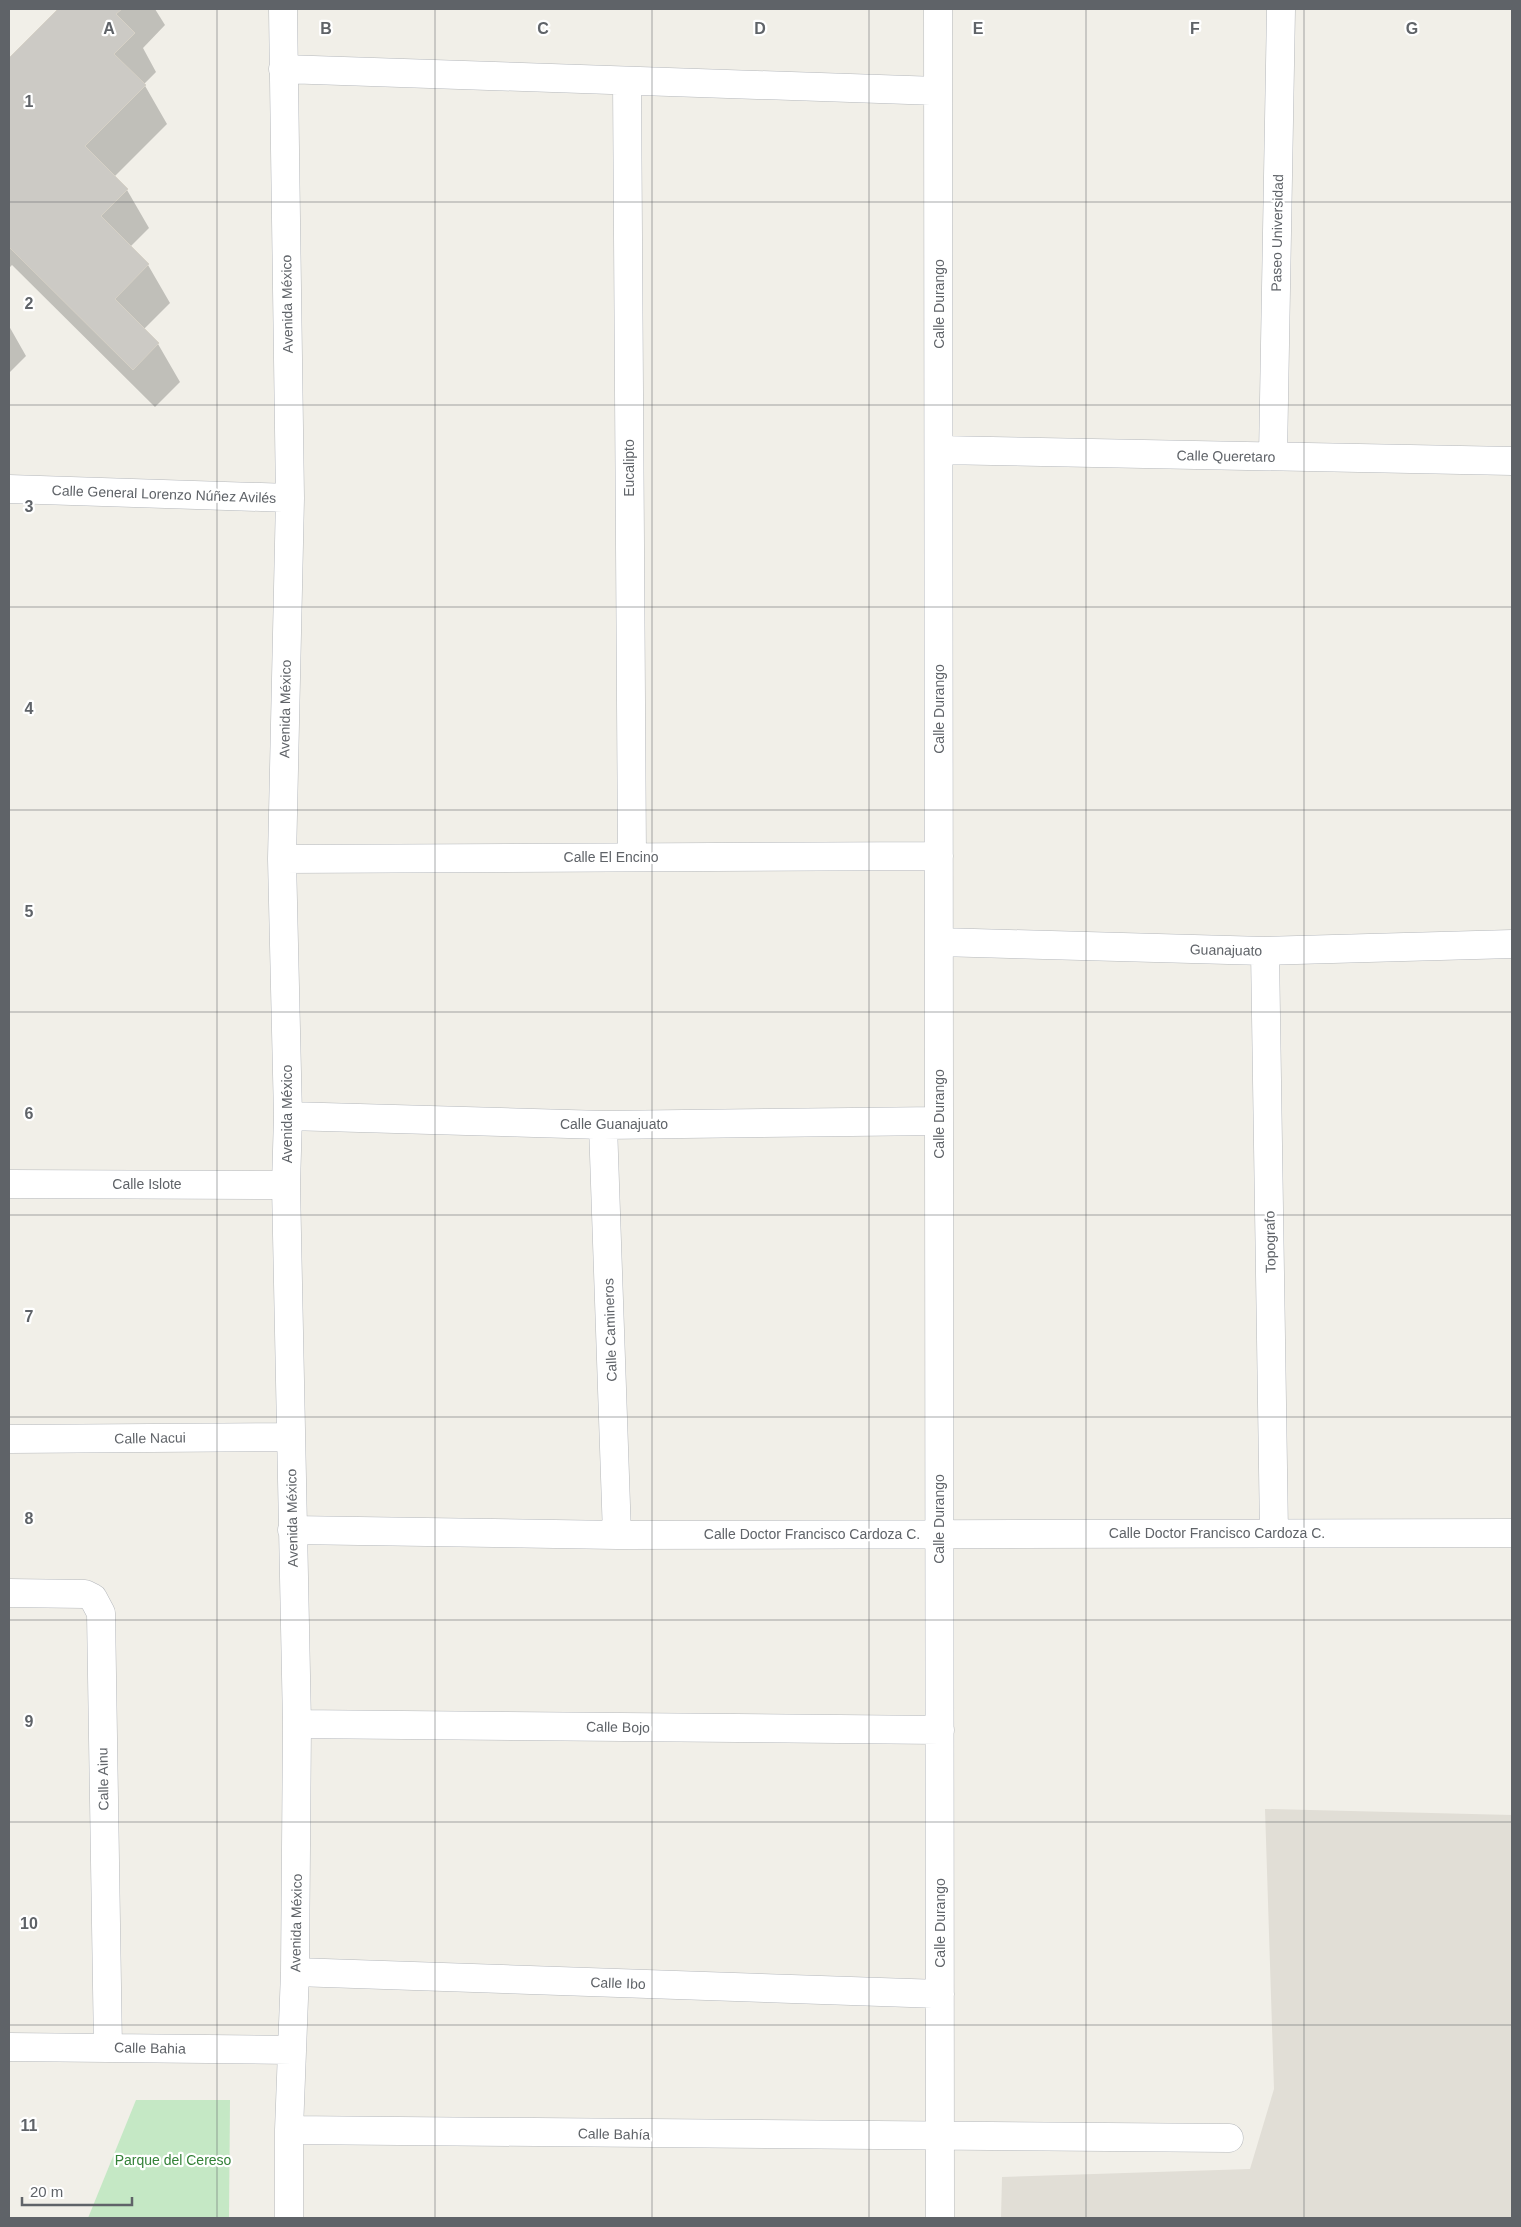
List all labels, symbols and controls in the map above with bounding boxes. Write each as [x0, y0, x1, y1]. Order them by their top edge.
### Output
text: A [103, 20, 115, 37]
text: B [320, 20, 332, 37]
text: C [537, 20, 549, 37]
text: D [754, 20, 766, 37]
text: E [973, 20, 984, 37]
text: F [1190, 20, 1200, 37]
text: G [1406, 20, 1418, 37]
text: 1 [25, 93, 34, 110]
street label: Paseo Universidad [1268, 174, 1286, 292]
street label: Avenida México [278, 254, 296, 353]
street label: Calle Durango [931, 259, 947, 349]
text: 2 [25, 295, 34, 312]
street label: Eucalipto [621, 439, 637, 497]
street label: Calle Queretaro [1176, 447, 1276, 465]
street label: Calle General Lorenzo Núñez Avilés [51, 482, 277, 506]
text: 3 [25, 498, 34, 515]
street label: Avenida México [276, 659, 294, 758]
street label: Calle Durango [931, 664, 947, 754]
text: 4 [25, 700, 34, 717]
street label: Calle El Encino [564, 849, 659, 865]
text: 5 [25, 903, 34, 920]
street label: Guanajuato [1190, 941, 1263, 959]
street label: Avenida México [279, 1065, 295, 1163]
street label: Calle Durango [931, 1069, 947, 1159]
text: 6 [25, 1105, 34, 1122]
street label: Calle Guanajuato [560, 1116, 668, 1132]
street label: Calle Islote [112, 1176, 182, 1192]
street label: Topografo [1261, 1211, 1279, 1273]
street label: Calle Camineros [600, 1278, 620, 1382]
text: 7 [25, 1308, 34, 1325]
street label: Calle Nacui [114, 1429, 186, 1447]
street label: Avenida México [283, 1468, 301, 1567]
street label: Calle Durango [931, 1474, 947, 1564]
text: 8 [25, 1510, 34, 1527]
street label: Calle Doctor Francisco Cardoza C. [1109, 1525, 1325, 1541]
street label: Calle Doctor Francisco Cardoza C. [704, 1526, 920, 1542]
text: 9 [25, 1713, 34, 1730]
street label: Calle Bojo [586, 1718, 650, 1736]
street label: Calle Ainu [94, 1747, 112, 1811]
street label: Avenida México [287, 1873, 305, 1972]
street label: Calle Durango [932, 1878, 948, 1968]
text: 10 [20, 1915, 38, 1932]
street label: Calle Ibo [590, 1974, 646, 1992]
street label: Calle Bahia [114, 2039, 186, 2057]
text: 11 [21, 2117, 38, 2134]
street label: Calle Bahía [578, 2125, 651, 2143]
park label: Parque del Cereso [115, 2152, 232, 2168]
scale bar [22, 2174, 132, 2206]
text: 20 m [30, 2183, 63, 2200]

